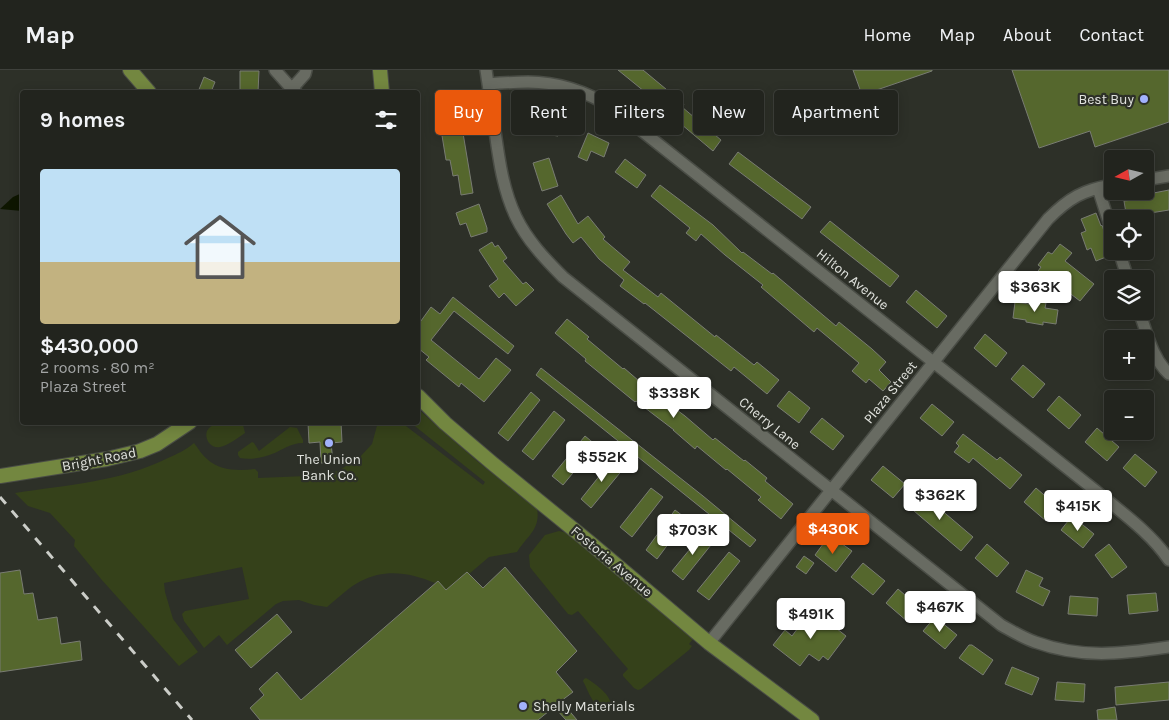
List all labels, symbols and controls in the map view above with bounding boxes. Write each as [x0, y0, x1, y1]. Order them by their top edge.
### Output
text: Map [25, 21, 75, 49]
text: Home [863, 24, 911, 46]
text: Map [939, 24, 975, 46]
text: About [1003, 24, 1052, 46]
text: Contact [1080, 24, 1144, 46]
chip: Buy [435, 90, 501, 135]
chip: Rent [511, 90, 585, 135]
chip: Filters [595, 90, 683, 135]
chip: New [693, 90, 764, 135]
chip: Apartment [774, 90, 898, 135]
place label: Best Buy [1078, 91, 1134, 108]
marker: Best Buy [1138, 93, 1150, 105]
icon: filters [372, 106, 400, 134]
text: 9 homes [40, 108, 125, 132]
north arrow [1104, 150, 1154, 200]
map controls [1104, 150, 1154, 440]
icon: home [175, 202, 265, 292]
button: locate [1104, 210, 1154, 260]
street label: Hilton Avenue [813, 245, 892, 314]
pin: $363K [1000, 270, 1070, 313]
button: layers [1104, 270, 1154, 320]
text: $363K [1009, 277, 1061, 296]
button: + [1104, 330, 1154, 380]
text: $430,000 [40, 334, 138, 358]
text: 2 rooms · 80 m² [40, 358, 155, 377]
street label: Plaza Street [860, 358, 921, 427]
pin: $338K [639, 376, 709, 419]
text: Plaza Street [40, 377, 126, 396]
text: $338K [648, 383, 700, 402]
button: − [1104, 390, 1154, 440]
street label: Cherry Lane [736, 393, 804, 453]
marker: The Union Bank Co. [323, 437, 335, 449]
pin: $552K [567, 440, 637, 483]
street label: Bright Road [61, 444, 138, 475]
text: $552K [577, 447, 627, 466]
place label: The Union Bank Co. [297, 451, 361, 484]
pin: $362K [905, 478, 975, 521]
text: $362K [915, 485, 965, 504]
pin: $415K [1043, 490, 1113, 532]
text: $415K [1055, 496, 1101, 515]
pin: $430K [798, 512, 868, 555]
pin: $703K [658, 514, 728, 556]
text: $430K [807, 519, 859, 538]
text: $703K [668, 520, 718, 539]
street label: Fostoria Avenue [567, 522, 656, 600]
pin: $467K [905, 590, 975, 633]
text: $467K [916, 597, 964, 616]
pin: $491K [776, 598, 846, 640]
text: $491K [788, 604, 834, 623]
place label: Shelly Materials [533, 698, 635, 715]
marker: Shelly Materials [517, 700, 529, 712]

